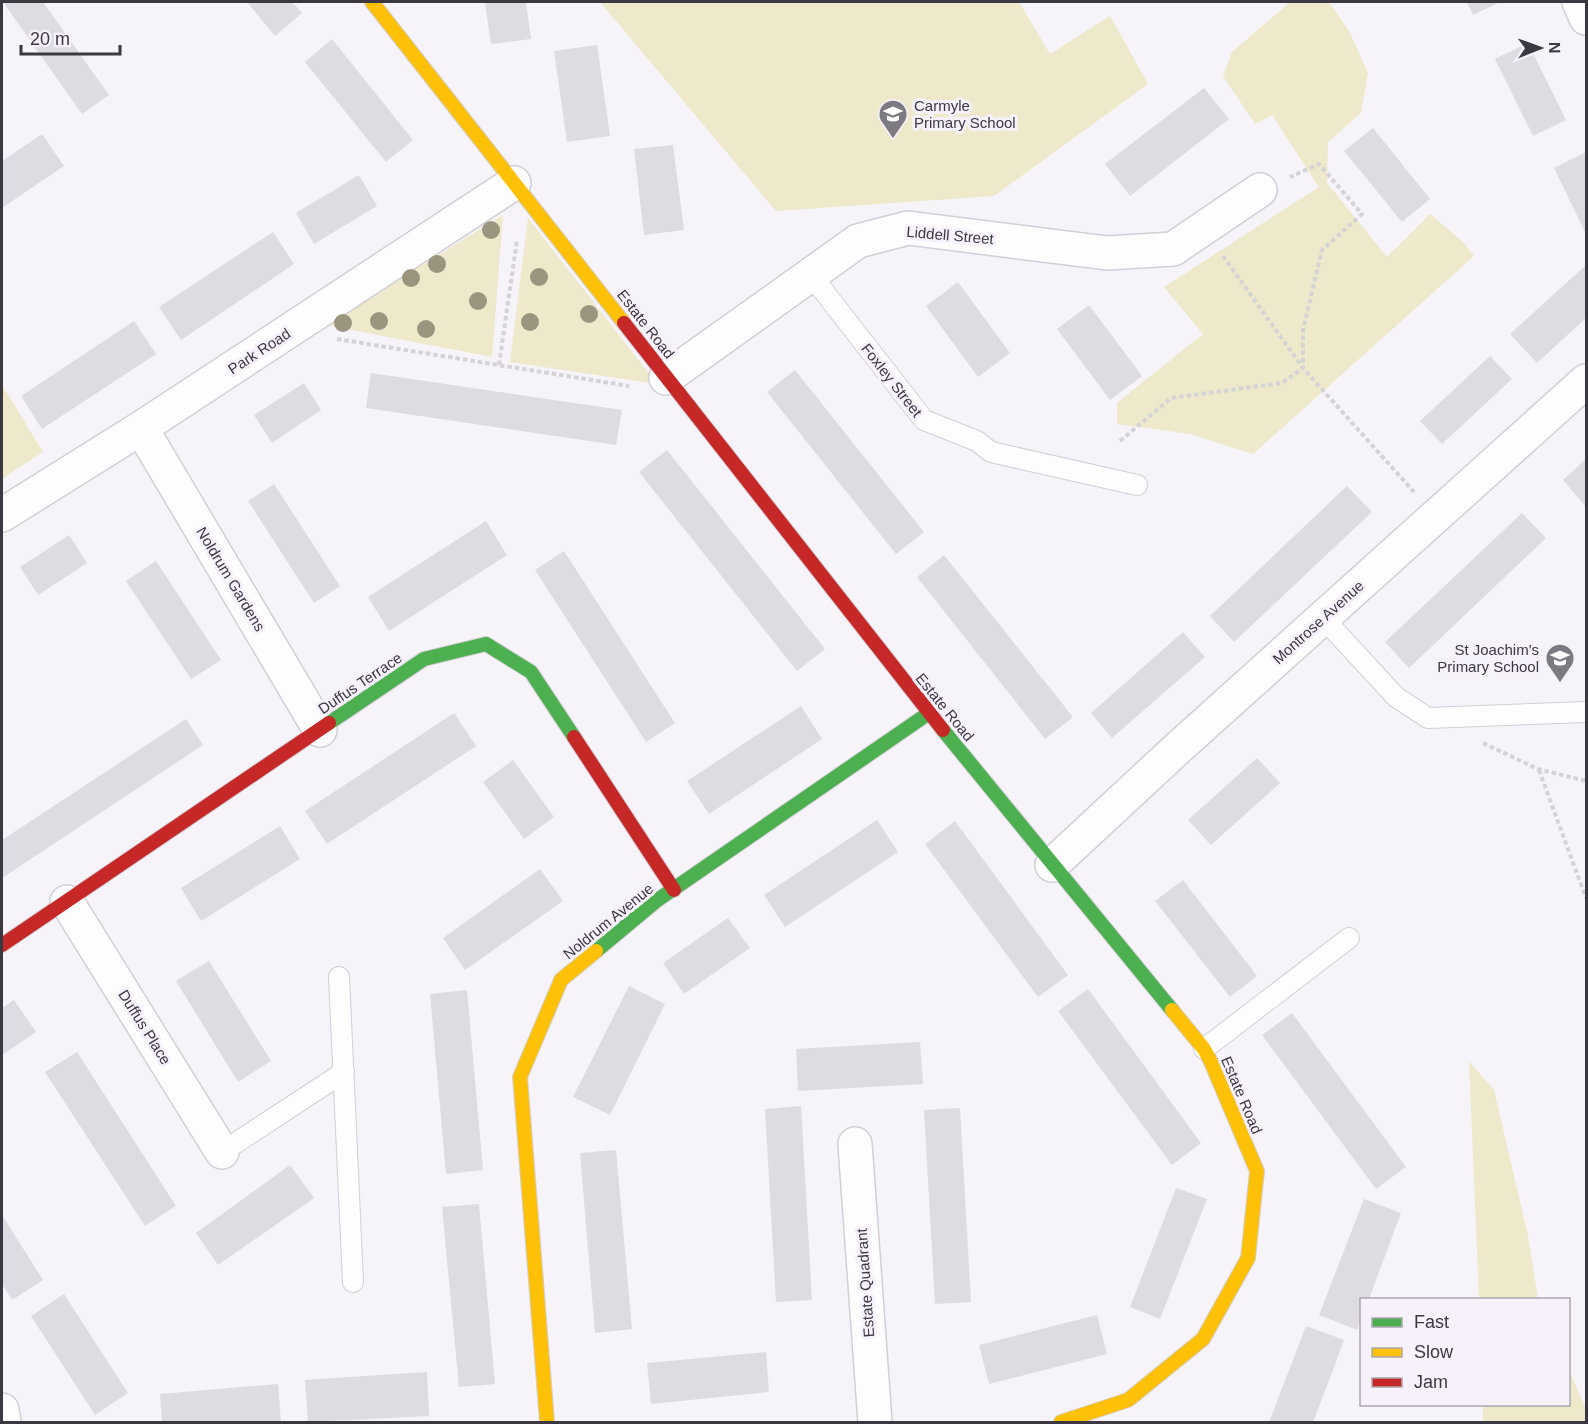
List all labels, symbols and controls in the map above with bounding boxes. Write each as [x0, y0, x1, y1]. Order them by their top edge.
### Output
scale bar [21, 18, 120, 56]
north arrow [1510, 18, 1570, 78]
text: 20 m [30, 29, 70, 49]
text: N [1546, 42, 1563, 54]
place label: Carmyle Primary School [914, 97, 1016, 131]
school or university icon: Carmyle Primary School [877, 98, 909, 140]
street label: Liddell Street [906, 223, 995, 247]
street label: Estate Road [614, 286, 678, 362]
street label: Park Road [225, 325, 293, 377]
street label: Foxley Street [858, 340, 926, 421]
street label: Noldrum Gardens [193, 524, 269, 634]
street label: Montrose Avenue [1269, 577, 1367, 667]
place label: St Joachim's Primary School [1437, 641, 1539, 675]
school or university icon: St Joachim's Primary School [1544, 642, 1576, 684]
street label: Duffus Terrace [315, 649, 405, 717]
street label: Estate Road [912, 670, 978, 744]
street label: Noldrum Avenue [560, 880, 656, 962]
street label: Duffus Place [115, 987, 175, 1067]
street label: Estate Road [1218, 1054, 1266, 1136]
street label: Estate Quadrant [853, 1227, 877, 1338]
legend [1360, 1298, 1570, 1406]
text: Fast [1414, 1312, 1449, 1332]
text: Slow [1414, 1342, 1454, 1362]
text: Jam [1414, 1372, 1448, 1392]

